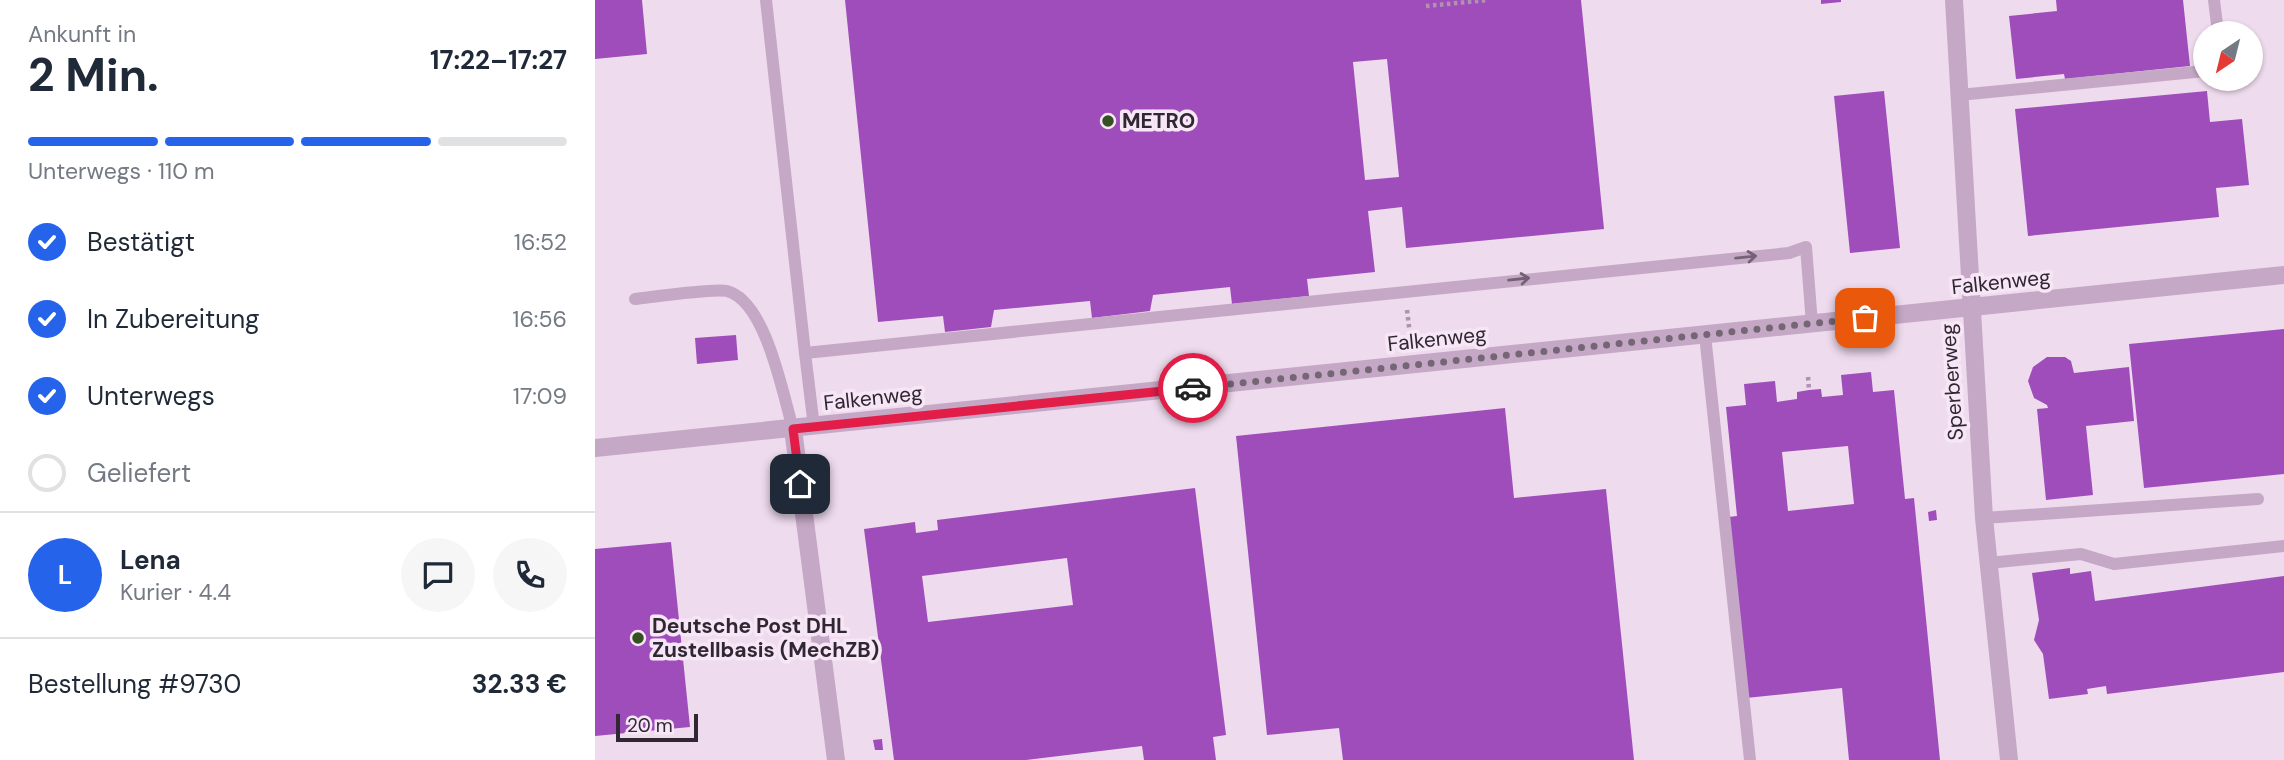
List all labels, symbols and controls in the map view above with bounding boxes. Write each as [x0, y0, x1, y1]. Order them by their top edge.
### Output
text: Ankunft in [28, 19, 136, 49]
north arrow [2193, 21, 2263, 91]
map controls [2193, 21, 2263, 91]
text: 17:22–17:27 [430, 43, 567, 77]
text: 2 Min. [28, 45, 159, 105]
place label: METRO [1122, 107, 1195, 135]
marker: METRO [1100, 113, 1116, 129]
text: Unterwegs · 110 m [28, 156, 215, 186]
icon: check [28, 223, 66, 261]
text: Bestätigt [87, 225, 195, 259]
text: 16:52 [514, 227, 567, 257]
one-way arrow [1734, 250, 1757, 263]
street label: Falkenweg [1950, 263, 2052, 301]
one-way arrow [1508, 272, 1530, 285]
pin [1835, 288, 1895, 348]
icon: bag [1846, 299, 1884, 337]
icon: check [28, 300, 66, 338]
text: In Zubereitung [87, 302, 260, 336]
text: 16:56 [512, 304, 567, 334]
street label: Falkenweg [1386, 320, 1488, 358]
street label: Sperberweg [1934, 322, 1970, 441]
courier [1158, 353, 1228, 423]
icon: car [1174, 369, 1212, 407]
icon: check [28, 377, 66, 415]
text: Unterwegs [87, 379, 215, 413]
street label: Falkenweg [822, 379, 924, 417]
text: 17:09 [513, 381, 567, 411]
pin [770, 454, 830, 514]
text: Geliefert [87, 456, 191, 490]
icon: home [781, 465, 819, 503]
button: chat [401, 538, 475, 612]
button: phone [493, 538, 567, 612]
text: Lena [120, 543, 181, 577]
text: L [58, 558, 72, 592]
text: Kurier · 4.4 [120, 577, 231, 607]
place label: Deutsche Post DHL Zustellbasis (MechZB) [652, 612, 879, 664]
marker: Deutsche Post DHL Zustellbasis (MechZB) [630, 630, 646, 646]
text: Bestellung #9730 [28, 667, 241, 701]
text: 32.33 € [472, 667, 567, 701]
scale bar [616, 711, 698, 743]
text: 20 m [627, 713, 673, 738]

